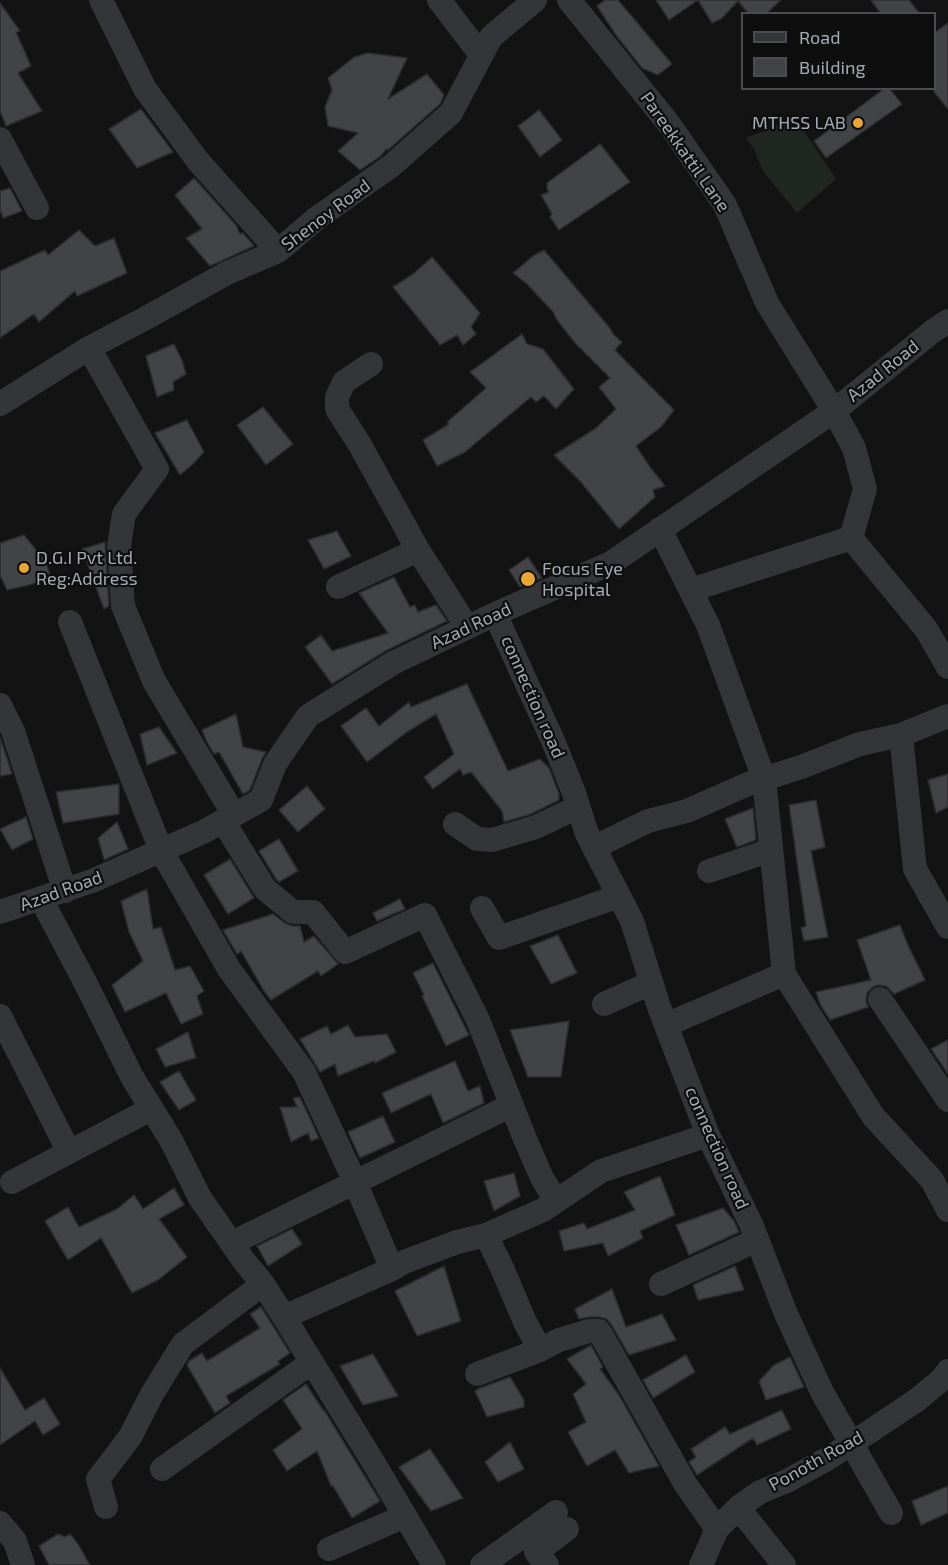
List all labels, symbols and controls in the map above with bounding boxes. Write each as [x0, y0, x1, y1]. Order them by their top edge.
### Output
legend [741, 12, 936, 90]
text: Road [799, 26, 840, 48]
text: Building [799, 56, 866, 78]
street label: Pareekkattil Lane [636, 88, 734, 216]
place label: MTHSS LAB [752, 112, 846, 134]
marker: MTHSS LAB [851, 116, 865, 130]
street label: Shenoy Road [277, 175, 375, 255]
street label: Azad Road [843, 336, 923, 406]
place label: D.G.I Pvt Ltd. Reg:Address [36, 547, 138, 590]
place label: Focus Eye Hospital [542, 558, 623, 600]
marker: D.G.I Pvt Ltd. Reg:Address [17, 561, 31, 575]
marker: Focus Eye Hospital [519, 570, 537, 588]
street label: Azad Road [427, 598, 515, 654]
street label: connection road [496, 632, 570, 762]
street label: Azad Road [17, 866, 105, 916]
street label: connection road [680, 1083, 754, 1213]
street label: Ponoth Road [765, 1426, 867, 1496]

